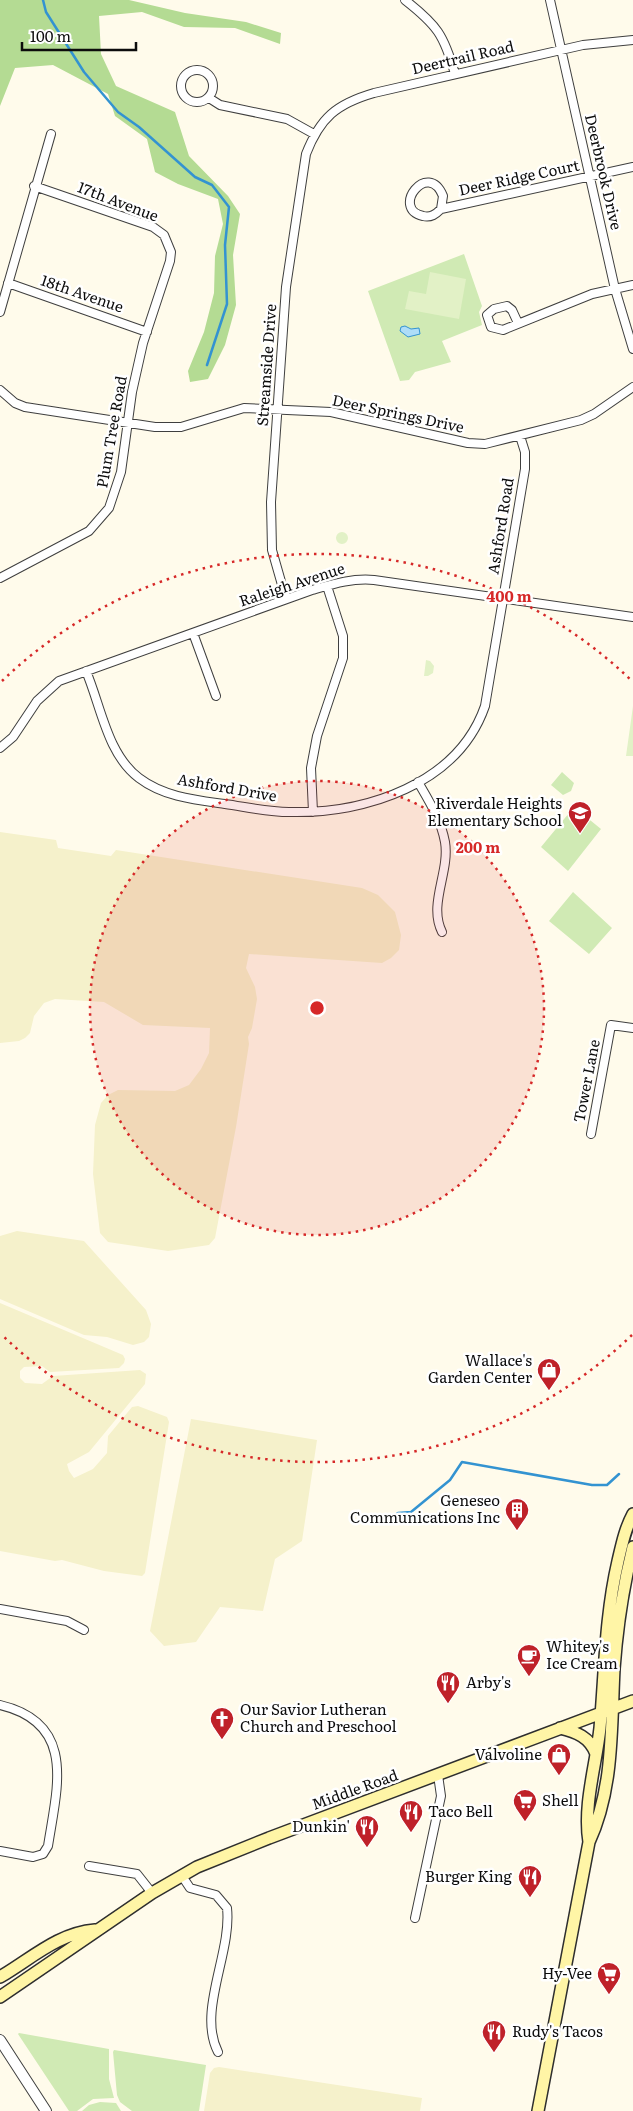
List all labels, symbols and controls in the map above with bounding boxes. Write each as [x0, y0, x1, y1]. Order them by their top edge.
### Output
scale bar [22, 20, 136, 52]
text: 100 m [30, 24, 71, 47]
street label: Deertrail Road [409, 34, 516, 79]
street label: Deerbrook Drive [580, 111, 629, 232]
street label: Deer Ridge Court [456, 153, 581, 201]
street label: 17th Avenue [75, 175, 162, 227]
street label: 18th Avenue [38, 268, 127, 318]
street label: Streamside Drive [250, 303, 281, 427]
street label: Plum Tree Road [89, 374, 132, 490]
street label: Deer Springs Drive [330, 387, 467, 438]
street label: Ashford Road [481, 476, 519, 576]
street label: Raleigh Avenue [236, 556, 348, 612]
text: 400 m [486, 584, 532, 607]
street label: Ashford Drive [176, 766, 279, 807]
place label: Riverdale Heights Elementary School [427, 791, 562, 831]
school or university icon: Riverdale Heights Elementary School [567, 800, 593, 834]
text: 200 m [456, 835, 500, 858]
centre of rings [308, 999, 326, 1017]
street label: Tower Lane [566, 1037, 605, 1124]
place label: Wallace's Garden Center [428, 1348, 532, 1388]
shop icon: Wallace's Garden Center [536, 1357, 562, 1391]
place label: Geneseo Communications Inc [350, 1488, 501, 1528]
building icon: Geneseo Communications Inc [504, 1497, 530, 1531]
place label: Whitey's Ice Cream [546, 1634, 618, 1674]
cafe icon: Whitey's Ice Cream [516, 1643, 542, 1677]
restaurant icon: Arby's [435, 1670, 461, 1704]
place label: Arby's [466, 1670, 511, 1693]
place label: Our Savior Lutheran Church and Preschool [240, 1697, 397, 1737]
church icon: Our Savior Lutheran Church and Preschool [209, 1706, 235, 1740]
place label: Valvoline [475, 1742, 542, 1765]
shop icon: Valvoline [546, 1742, 572, 1776]
street label: Middle Road [308, 1762, 401, 1815]
supermarket icon: Shell [512, 1788, 538, 1822]
place label: Shell [542, 1788, 578, 1811]
restaurant icon: Taco Bell [398, 1799, 424, 1833]
place label: Taco Bell [428, 1799, 493, 1822]
place label: Dunkin' [292, 1814, 350, 1837]
restaurant icon: Dunkin' [354, 1814, 380, 1848]
place label: Burger King [425, 1864, 513, 1887]
restaurant icon: Burger King [517, 1864, 543, 1898]
place label: Hy-Vee [542, 1961, 592, 1984]
supermarket icon: Hy-Vee [596, 1961, 622, 1995]
restaurant icon: Rudy's Tacos [481, 2019, 507, 2053]
place label: Rudy's Tacos [512, 2019, 603, 2042]

